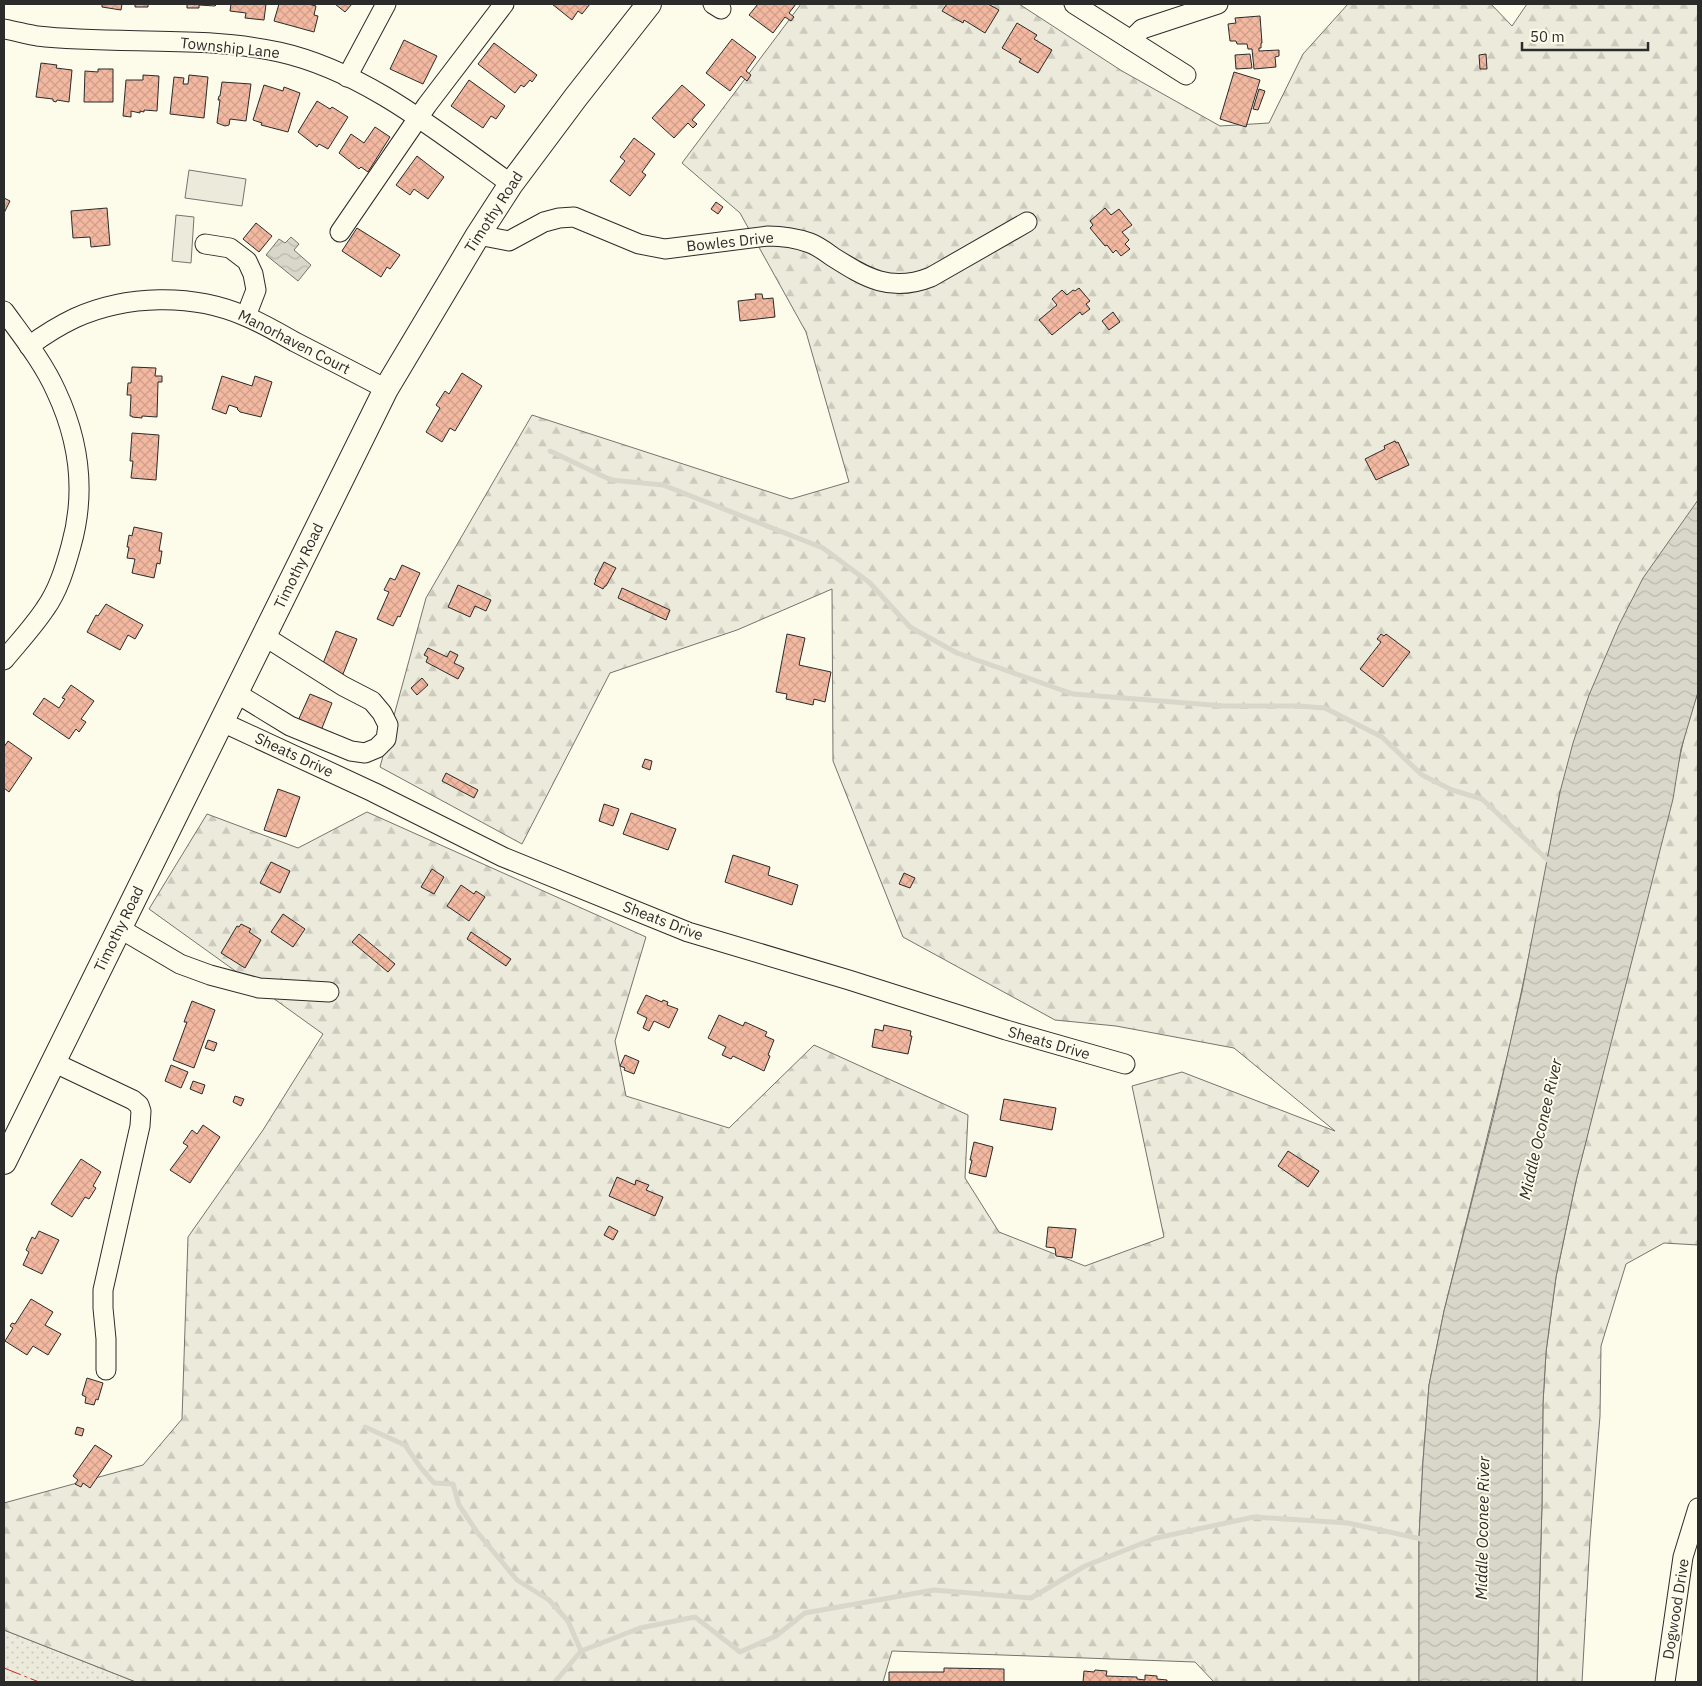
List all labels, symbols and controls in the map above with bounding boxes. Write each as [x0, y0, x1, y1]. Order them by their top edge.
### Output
scale bar [1522, 20, 1648, 52]
text: 50 m [1530, 27, 1565, 46]
street label: Township Lane [179, 33, 281, 62]
street label: Timothy Road [460, 168, 527, 256]
street label: Bowles Drive [685, 227, 775, 256]
street label: Manorhaven Court [235, 305, 354, 378]
street label: Timothy Road [270, 520, 327, 612]
street label: Sheats Drive [252, 728, 336, 781]
street label: Timothy Road [90, 883, 147, 975]
street label: Sheats Drive [620, 897, 706, 945]
street label: Sheats Drive [1006, 1022, 1092, 1063]
water label: Middle Oconee River [1514, 1056, 1566, 1201]
water label: Middle Oconee River [1471, 1455, 1493, 1600]
street label: Dogwood Drive [1658, 1557, 1693, 1661]

